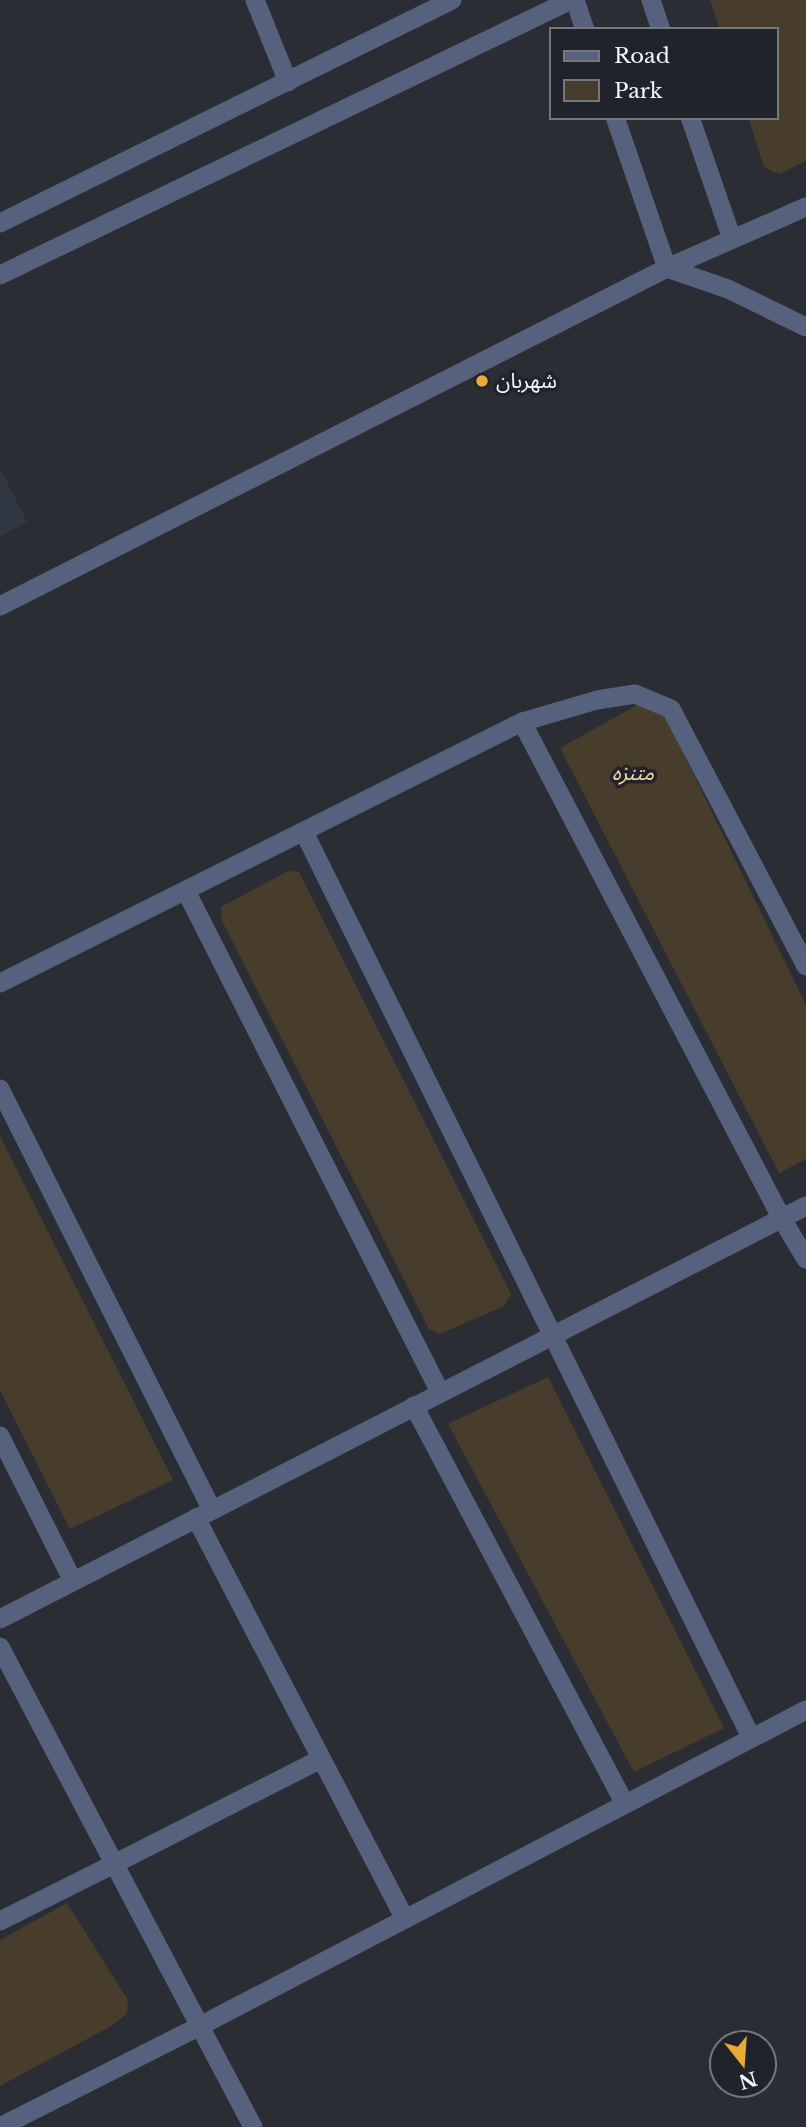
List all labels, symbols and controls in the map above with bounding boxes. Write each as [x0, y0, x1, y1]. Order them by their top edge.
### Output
legend [550, 28, 778, 119]
text: Road [614, 43, 670, 69]
text: Park [614, 78, 663, 104]
place label: شهربان [496, 368, 557, 394]
marker: شهربان [474, 373, 490, 389]
park label: متنزه [612, 760, 654, 786]
north arrow [708, 2029, 778, 2099]
text: N [736, 2066, 760, 2093]

